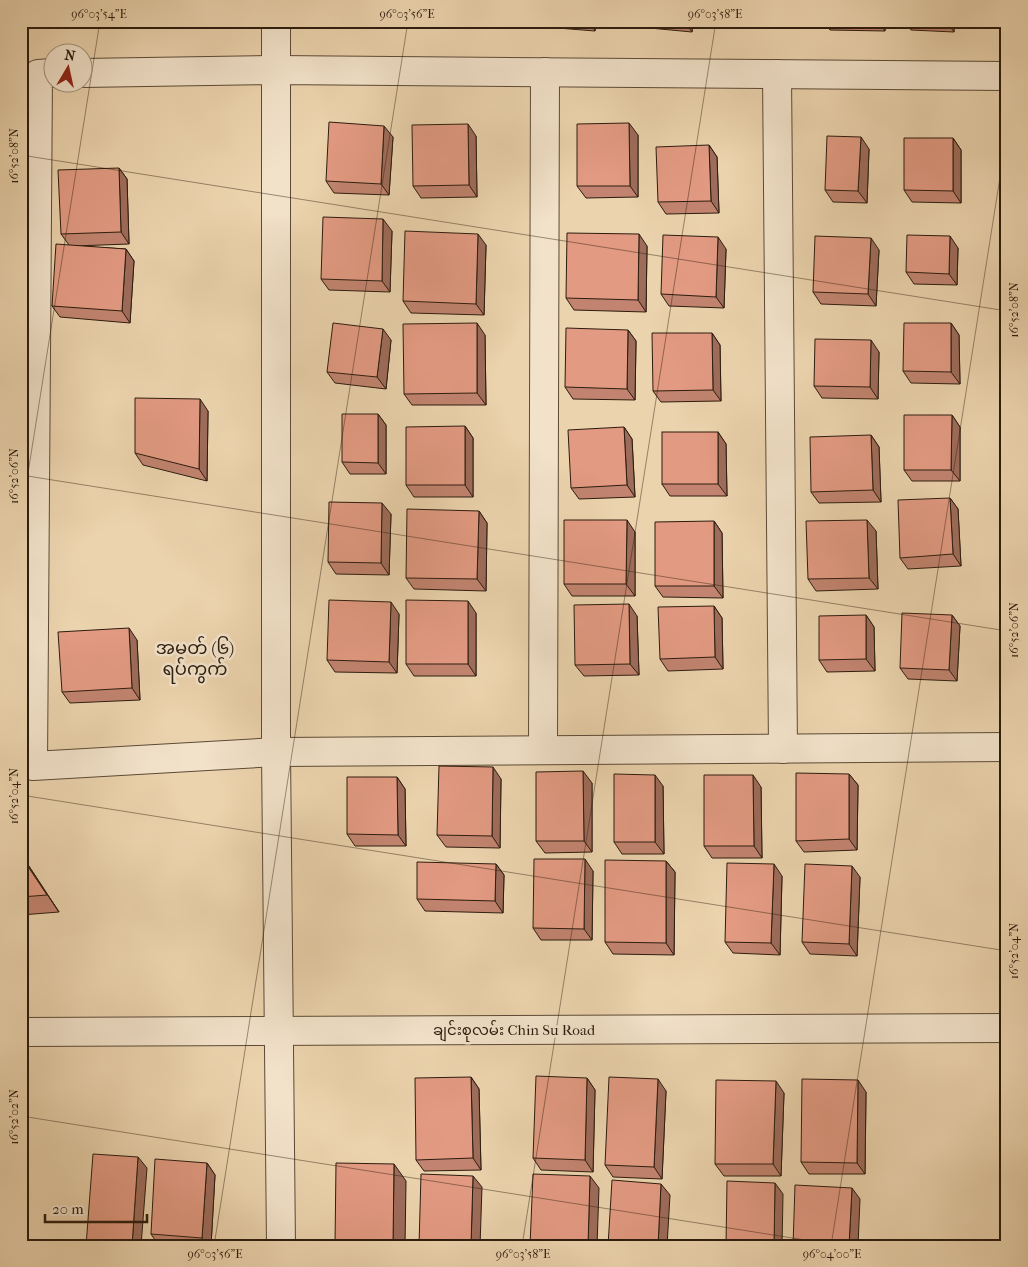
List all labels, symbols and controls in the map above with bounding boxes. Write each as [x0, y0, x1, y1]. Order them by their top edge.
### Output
text: 96°03'54"E [71, 7, 127, 21]
text: 96°03'56"E [380, 7, 434, 21]
text: 96°03'58"E [688, 7, 742, 21]
north arrow [42, 42, 92, 92]
text: N [63, 46, 77, 65]
text: 16°52'08"N [7, 128, 21, 184]
text: 16°52'08"N [1007, 282, 1021, 338]
text: 16°52'06"N [7, 448, 21, 504]
text: 16°52'06"N [1007, 602, 1021, 658]
district label: အမှတ် (၆) ရပ်ကွက် [156, 635, 234, 684]
text: 16°52'04"N [7, 768, 21, 824]
text: 16°52'04"N [1007, 923, 1021, 979]
street label: ချင်းစုလမ်း Chin Su Road [433, 1020, 596, 1042]
text: 16°52'02"N [7, 1089, 21, 1145]
scale bar [45, 1192, 148, 1224]
text: 20 m [52, 1200, 84, 1218]
text: 96°03'56"E [188, 1247, 242, 1261]
text: 96°03'58"E [496, 1247, 550, 1261]
text: 96°04'00"E [803, 1247, 861, 1261]

